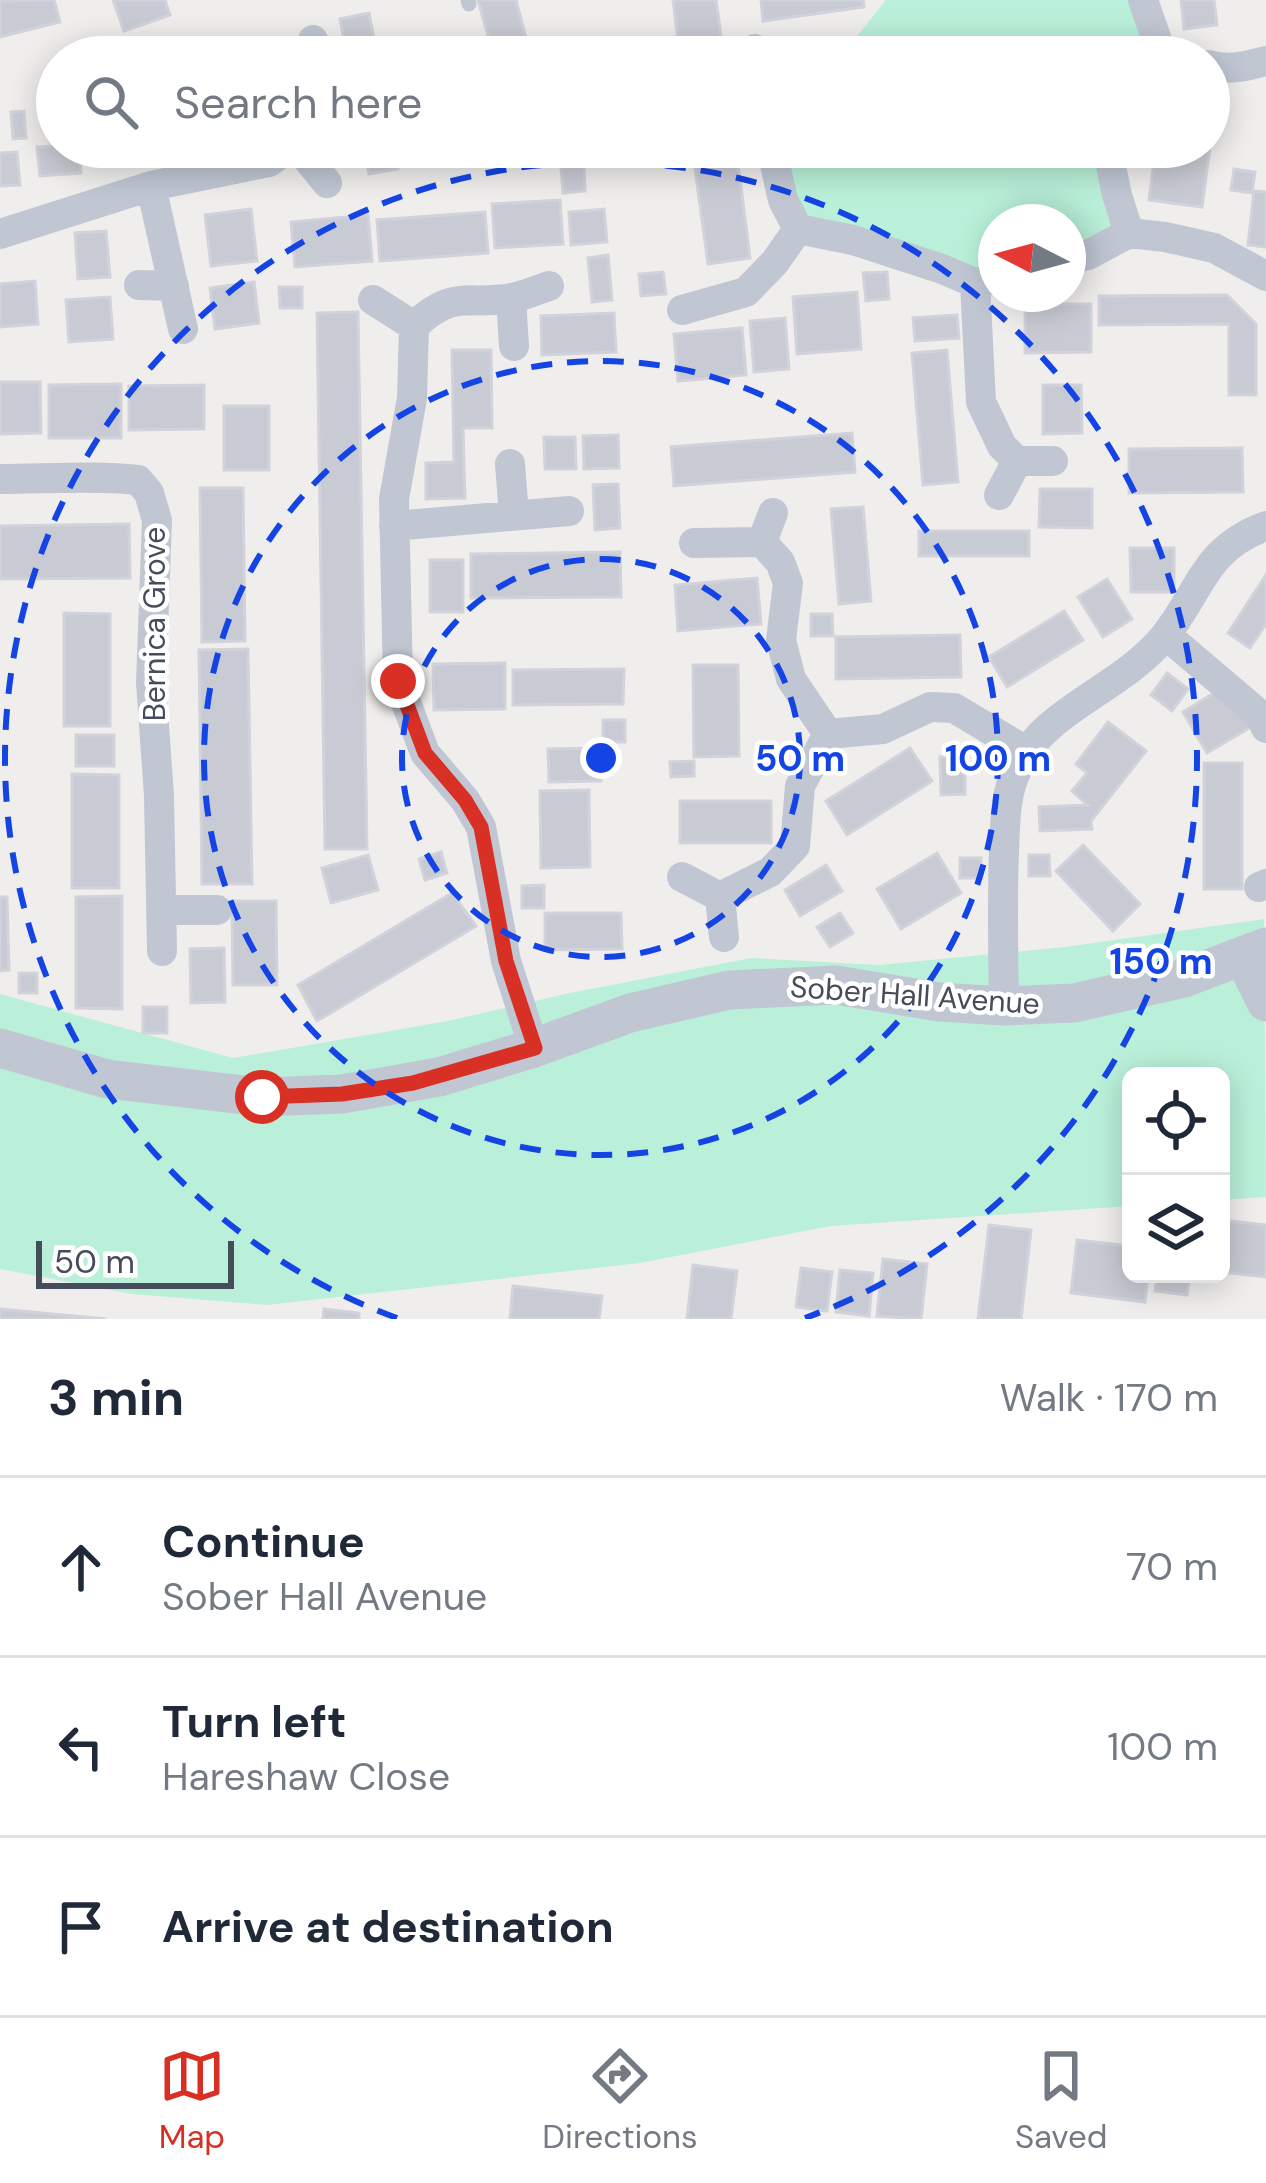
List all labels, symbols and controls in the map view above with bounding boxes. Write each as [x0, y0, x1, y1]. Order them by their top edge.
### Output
search box [36, 36, 1230, 168]
icon: search [78, 69, 144, 135]
text: Search here [174, 73, 422, 132]
north arrow [978, 204, 1086, 312]
street label: Bernica Grove [135, 527, 174, 721]
route end [371, 654, 425, 708]
text: 50 m [755, 735, 845, 782]
text: 100 m [945, 735, 1051, 782]
centre of rings [580, 737, 622, 779]
text: 150 m [1109, 938, 1213, 985]
street label: Sober Hall Avenue [789, 967, 1041, 1023]
map controls [1122, 1067, 1230, 1283]
button: locate [1122, 1067, 1230, 1175]
route start [235, 1070, 289, 1124]
button: layers [1122, 1175, 1230, 1283]
scale bar [36, 1235, 234, 1288]
text: 50 m [54, 1240, 135, 1283]
text: 3 min [48, 1364, 184, 1431]
text: Walk · 170 m [1000, 1372, 1218, 1423]
text: Continue [162, 1512, 365, 1571]
icon: ahead [48, 1534, 114, 1600]
text: 70 m [1126, 1541, 1218, 1592]
text: Sober Hall Avenue [162, 1571, 487, 1622]
text: Turn left [162, 1692, 346, 1751]
icon: left [48, 1714, 114, 1780]
text: 100 m [1107, 1721, 1218, 1772]
text: Hareshaw Close [162, 1751, 450, 1802]
icon: arrive [48, 1894, 114, 1960]
text: Arrive at destination [162, 1897, 614, 1956]
tab: Map [159, 2043, 225, 2158]
tab: Directions [542, 2043, 698, 2158]
tab: Saved [1015, 2043, 1107, 2158]

